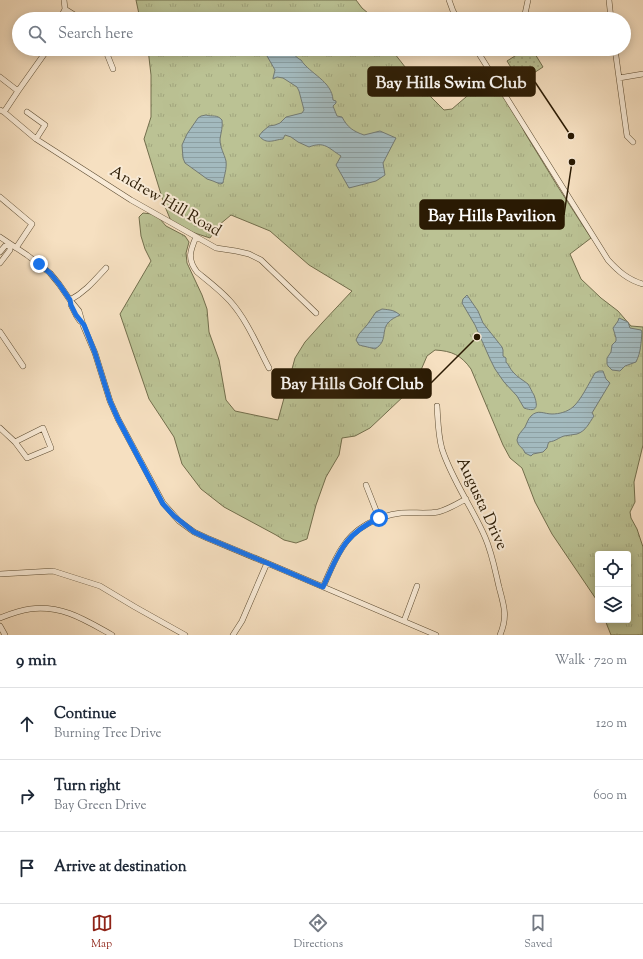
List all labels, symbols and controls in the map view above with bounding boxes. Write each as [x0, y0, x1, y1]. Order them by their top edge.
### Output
search box [12, 12, 631, 56]
icon: search [26, 23, 48, 45]
text: Search here [58, 24, 133, 45]
callout: Bay Hills Swim Club [368, 67, 535, 96]
text: Bay Hills Swim Club [375, 72, 527, 96]
street label: Andrew Hill Road [105, 161, 225, 243]
callout: Bay Hills Pavilion [420, 200, 564, 229]
text: Bay Hills Pavilion [428, 205, 557, 229]
route end [30, 255, 48, 273]
callout: Bay Hills Golf Club [272, 369, 431, 398]
text: Bay Hills Golf Club [280, 373, 424, 397]
street label: Augusta Drive [450, 454, 512, 554]
route start [370, 509, 388, 527]
map controls [595, 551, 631, 623]
button: locate [595, 551, 631, 587]
button: layers [595, 587, 631, 623]
text: 9 min [16, 649, 57, 673]
text: Walk · 720 m [555, 652, 627, 670]
text: Continue [54, 704, 116, 725]
icon: ahead [16, 713, 38, 735]
text: 120 m [596, 715, 627, 733]
text: Burning Tree Drive [54, 725, 162, 743]
text: Turn right [54, 776, 120, 797]
icon: right [16, 785, 38, 807]
text: 600 m [593, 787, 627, 805]
text: Bay Green Drive [54, 797, 147, 815]
icon: arrive [16, 857, 38, 879]
text: Arrive at destination [54, 857, 187, 878]
tab: Map [91, 912, 113, 952]
tab: Directions [294, 912, 343, 952]
tab: Saved [524, 912, 552, 952]

